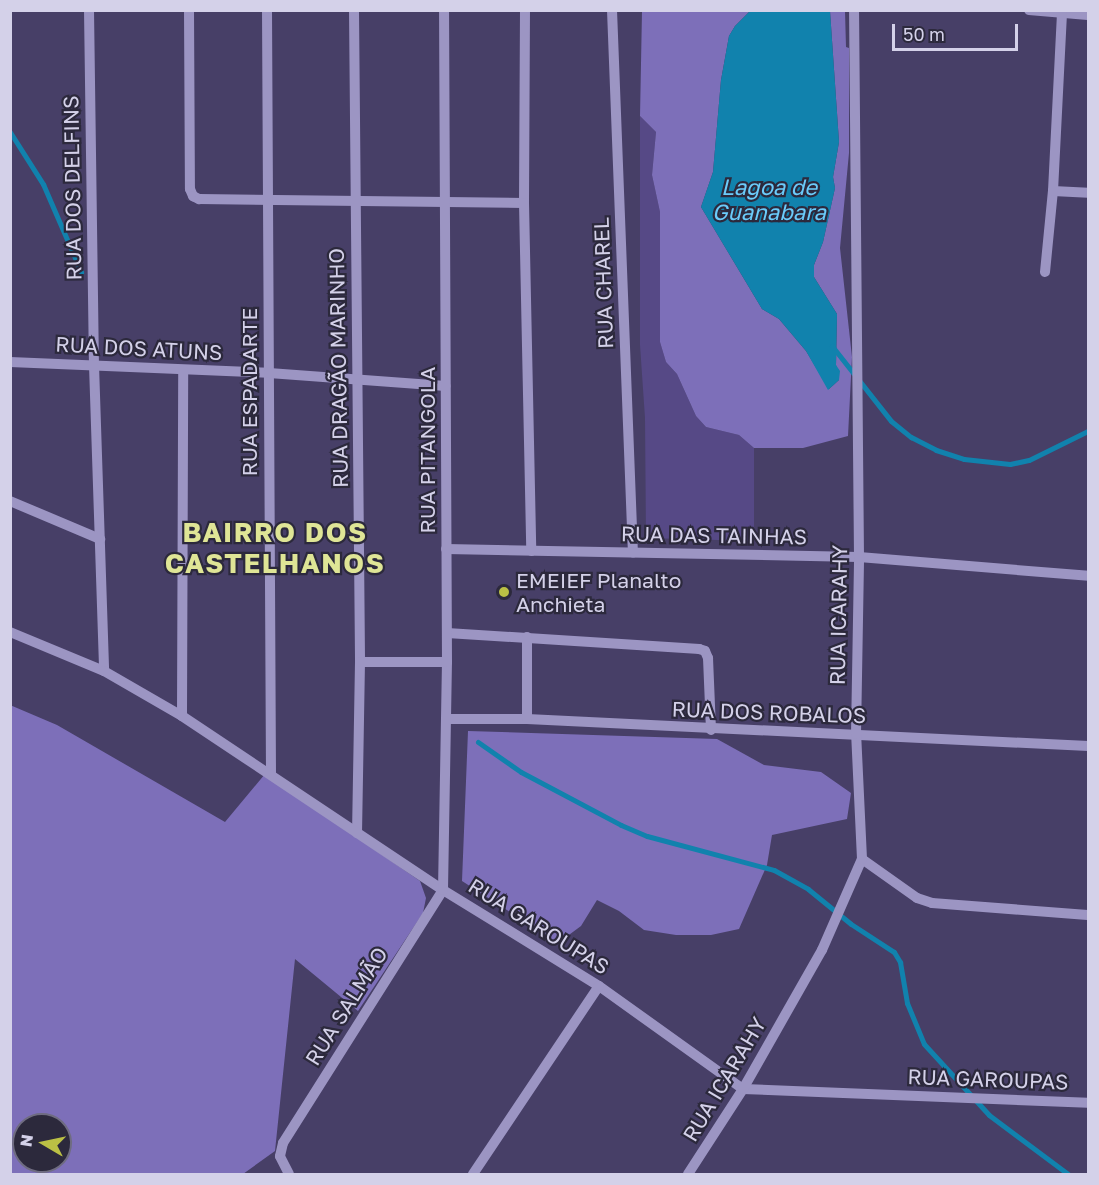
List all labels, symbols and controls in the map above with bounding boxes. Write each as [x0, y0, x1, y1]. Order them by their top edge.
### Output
scale bar [895, 12, 1021, 50]
text: 50 m [903, 23, 945, 45]
street label: RUA DOS DELFINS [58, 95, 86, 281]
water label: Lagoa de Guanabara [712, 173, 826, 224]
street label: RUA CHAREL [588, 217, 618, 349]
street label: RUA DRAGÃO MARINHO [323, 248, 353, 488]
street label: RUA ESPADARTE [236, 308, 262, 476]
street label: RUA DOS ATUNS [55, 331, 223, 365]
street label: RUA PITANGOLA [414, 367, 440, 533]
district label: BAIRRO DOS CASTELHANOS [165, 516, 385, 579]
street label: RUA DAS TAINHAS [621, 521, 807, 549]
street label: RUA ICARAHY [824, 545, 852, 685]
place label: EMEIEF Planalto Anchieta [516, 567, 681, 617]
marker: EMEIEF Planalto Anchieta [497, 585, 511, 599]
street label: RUA DOS ROBALOS [671, 696, 867, 728]
street label: RUA GAROUPAS [464, 873, 614, 979]
street label: RUA SALMÃO [300, 942, 392, 1070]
street label: RUA ICARAHY [677, 1012, 771, 1146]
street label: RUA GAROUPAS [907, 1064, 1069, 1094]
north arrow [12, 1113, 72, 1173]
text: N [15, 1133, 37, 1148]

